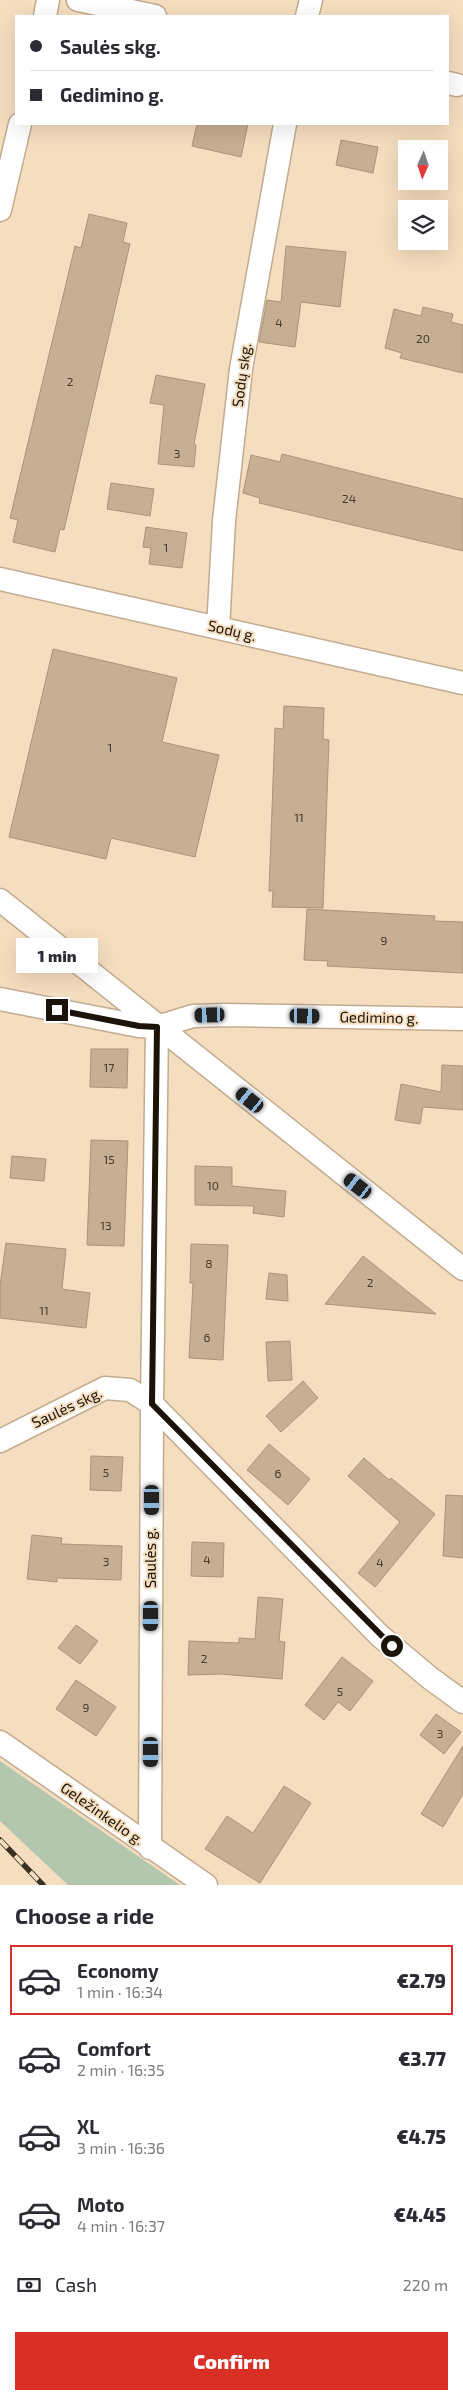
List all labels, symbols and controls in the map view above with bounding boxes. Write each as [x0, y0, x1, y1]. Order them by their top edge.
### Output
text: Saulės skg. [60, 35, 161, 58]
text: Gedimino g. [60, 83, 164, 106]
north arrow [398, 140, 448, 190]
map controls [398, 140, 448, 250]
button: layers [398, 200, 448, 250]
house number: 4 [275, 315, 283, 329]
house number: 20 [416, 331, 430, 345]
street label: Sodų skg. [228, 342, 254, 408]
house number: 2 [67, 374, 74, 388]
house number: 3 [174, 446, 180, 460]
house number: 24 [342, 491, 356, 505]
house number: 1 [164, 540, 168, 554]
street label: Sodų g. [206, 616, 258, 644]
house number: 1 [108, 740, 112, 754]
house number: 11 [294, 810, 304, 824]
house number: 9 [381, 933, 388, 947]
callout: 1 min [16, 938, 98, 972]
text: 1 min [37, 946, 77, 965]
route end [46, 999, 68, 1021]
car [194, 1007, 225, 1023]
street label: Gedimino g. [339, 1007, 419, 1027]
car [289, 1008, 320, 1024]
house number: 17 [104, 1060, 114, 1074]
car [233, 1085, 266, 1115]
house number: 15 [103, 1152, 115, 1166]
car [341, 1171, 374, 1201]
house number: 10 [207, 1178, 219, 1192]
house number: 13 [100, 1218, 112, 1232]
house number: 8 [205, 1256, 213, 1270]
house number: 2 [367, 1275, 374, 1289]
house number: 11 [39, 1303, 49, 1317]
house number: 6 [204, 1330, 211, 1344]
street label: Saulės skg. [28, 1383, 105, 1431]
house number: 5 [103, 1465, 109, 1479]
house number: 6 [275, 1466, 282, 1480]
car [144, 1485, 159, 1515]
street label: Saulės g. [141, 1528, 159, 1588]
house number: 4 [203, 1552, 211, 1566]
house number: 3 [103, 1554, 109, 1568]
house number: 4 [376, 1555, 384, 1569]
car [143, 1601, 158, 1631]
route start [381, 1635, 403, 1657]
house number: 2 [201, 1651, 208, 1665]
house number: 5 [337, 1684, 343, 1698]
house number: 9 [83, 1700, 90, 1714]
house number: 3 [437, 1726, 443, 1740]
car [143, 1737, 158, 1767]
street label: Geležinkelio g. [58, 1778, 148, 1848]
text: Choose a ride [15, 1902, 154, 1928]
icon: car [17, 1958, 62, 2003]
text: Economy [77, 1959, 159, 1982]
text: €2.79 [397, 1969, 446, 1992]
text: 1 min · 16:34 [77, 1982, 163, 2001]
icon: car [17, 2036, 62, 2081]
text: Comfort [77, 2037, 151, 2060]
text: €3.77 [398, 2047, 446, 2070]
text: 2 min · 16:35 [77, 2060, 165, 2079]
icon: car [17, 2114, 62, 2159]
text: XL [77, 2115, 99, 2138]
text: €4.75 [396, 2125, 446, 2148]
text: 3 min · 16:36 [77, 2138, 165, 2157]
icon: car [17, 2192, 62, 2237]
text: Moto [77, 2193, 125, 2216]
text: €4.45 [394, 2203, 446, 2226]
text: 4 min · 16:37 [77, 2216, 165, 2235]
icon: cash [15, 2271, 43, 2299]
text: Cash [55, 2273, 97, 2296]
text: 220 m [403, 2275, 448, 2294]
button: Confirm [15, 2332, 448, 2390]

